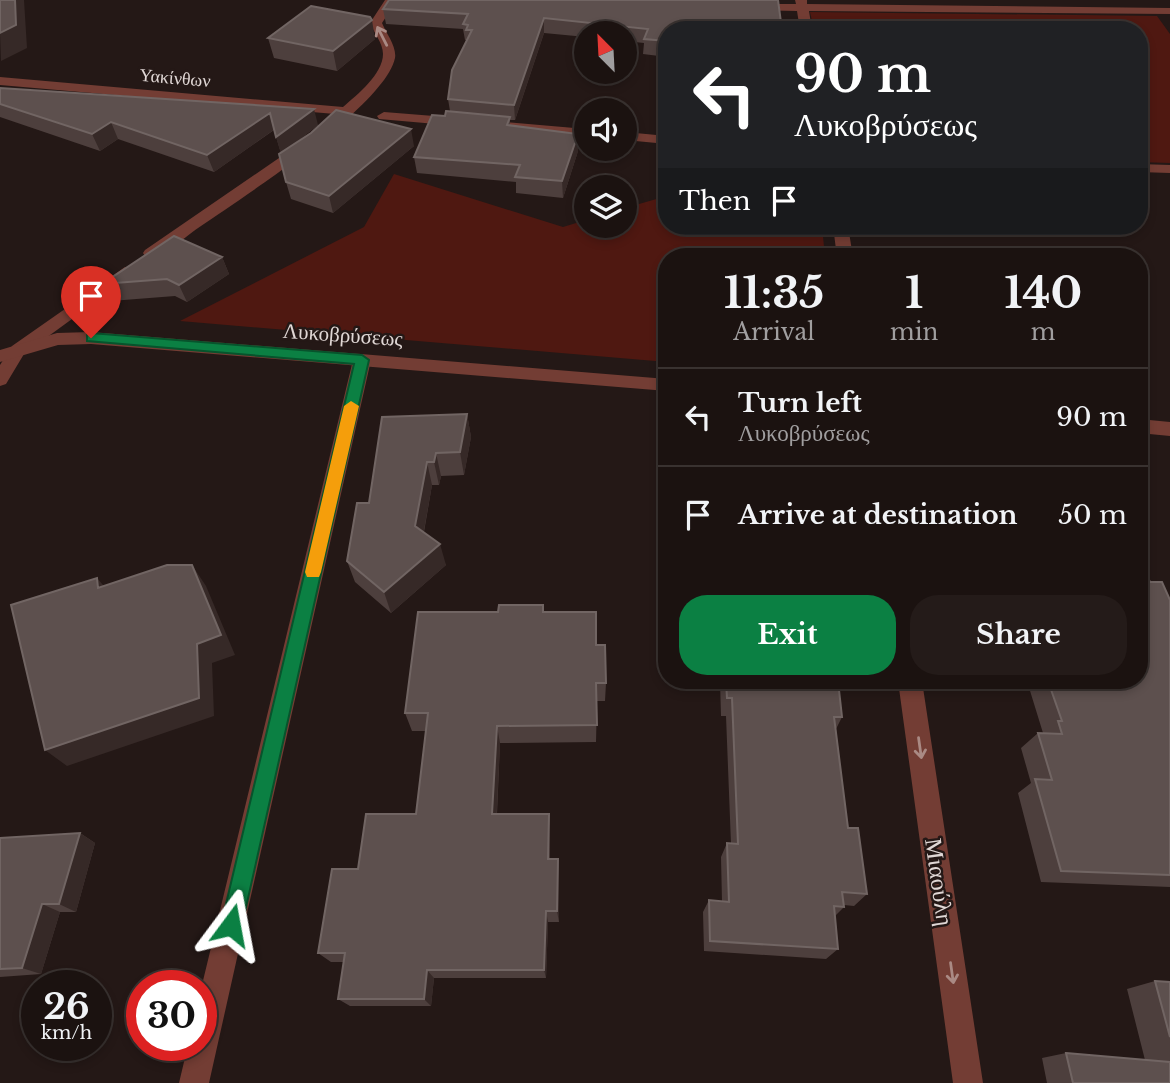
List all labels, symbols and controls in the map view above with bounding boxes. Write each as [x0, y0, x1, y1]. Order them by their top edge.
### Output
north arrow [574, 21, 637, 84]
map controls [574, 21, 637, 238]
one-way arrow [375, 27, 389, 47]
text: 90 m [794, 44, 931, 105]
icon: left [679, 49, 770, 140]
street label: Υακίνθων [139, 64, 211, 92]
button: sound [574, 98, 637, 161]
text: Λυκοβρύσεως [794, 105, 977, 145]
button: layers [574, 175, 637, 238]
icon: arrive [765, 182, 803, 220]
text: Then [679, 185, 751, 217]
pin [61, 266, 121, 338]
text: 11:35 [724, 267, 824, 319]
text: 1 [905, 267, 923, 319]
text: 140 [1004, 267, 1082, 319]
icon: arrive [72, 277, 110, 315]
street label: Λυκοβρύσεως [282, 318, 404, 352]
text: Arrival [733, 318, 815, 346]
text: min [890, 318, 938, 346]
text: m [1031, 318, 1056, 346]
text: Turn left [738, 387, 862, 419]
icon: left [679, 398, 717, 436]
text: 90 m [1056, 401, 1127, 433]
text: Λυκοβρύσεως [738, 419, 870, 447]
icon: arrive [679, 496, 717, 534]
text: Arrive at destination [738, 499, 1018, 531]
text: 50 m [1058, 499, 1127, 531]
button: Exit [679, 595, 896, 675]
button: Share [910, 595, 1127, 675]
one-way arrow [914, 736, 927, 759]
street label: Μιαούλη [919, 836, 960, 928]
position arrow [194, 888, 268, 962]
one-way arrow [946, 962, 959, 984]
speed limit sign: 30 [126, 970, 217, 1061]
text: 26 [43, 985, 90, 1028]
text: km/h [41, 1022, 92, 1044]

